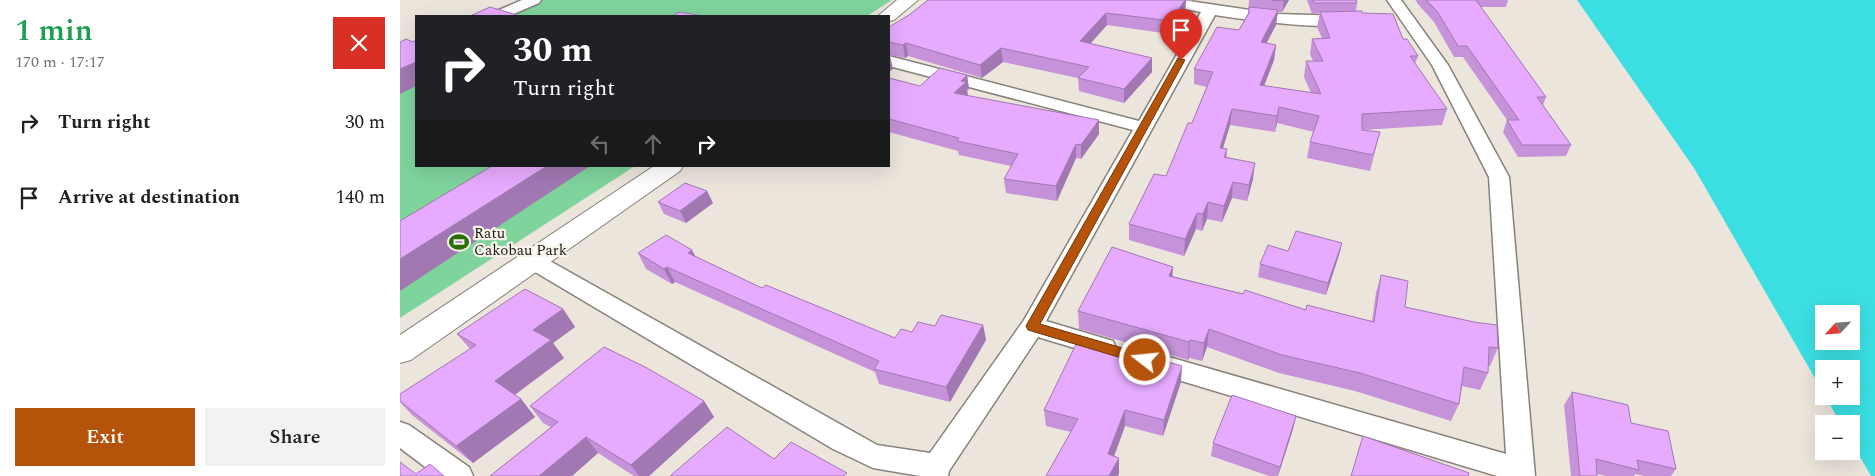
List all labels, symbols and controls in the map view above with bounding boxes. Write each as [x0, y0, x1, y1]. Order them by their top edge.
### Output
text: 1 min [15, 8, 93, 54]
pin [1160, 9, 1202, 60]
icon: arrive [1167, 16, 1195, 44]
button: close [333, 17, 385, 69]
text: 30 m [513, 24, 593, 77]
icon: right [430, 35, 495, 100]
text: 170 m · 17:17 [15, 50, 105, 74]
text: Turn right [513, 72, 615, 105]
text: Turn right [58, 108, 151, 137]
text: 30 m [345, 108, 385, 137]
icon: right [15, 109, 43, 137]
icon: left [586, 130, 614, 158]
icon: ahead [639, 130, 667, 158]
icon: right [692, 130, 720, 158]
text: Arrive at destination [58, 183, 240, 212]
text: 140 m [335, 183, 385, 212]
icon: arrive [15, 184, 43, 212]
place label: Ratu Cakobau Park [474, 222, 567, 262]
sports icon: Ratu Cakobau Park [448, 231, 470, 253]
north arrow [1815, 305, 1860, 350]
map controls [1815, 305, 1860, 460]
position arrow [1118, 333, 1170, 385]
button: + [1815, 360, 1860, 405]
button: Exit [15, 408, 195, 466]
button: Share [205, 408, 385, 466]
button: − [1815, 415, 1860, 460]

